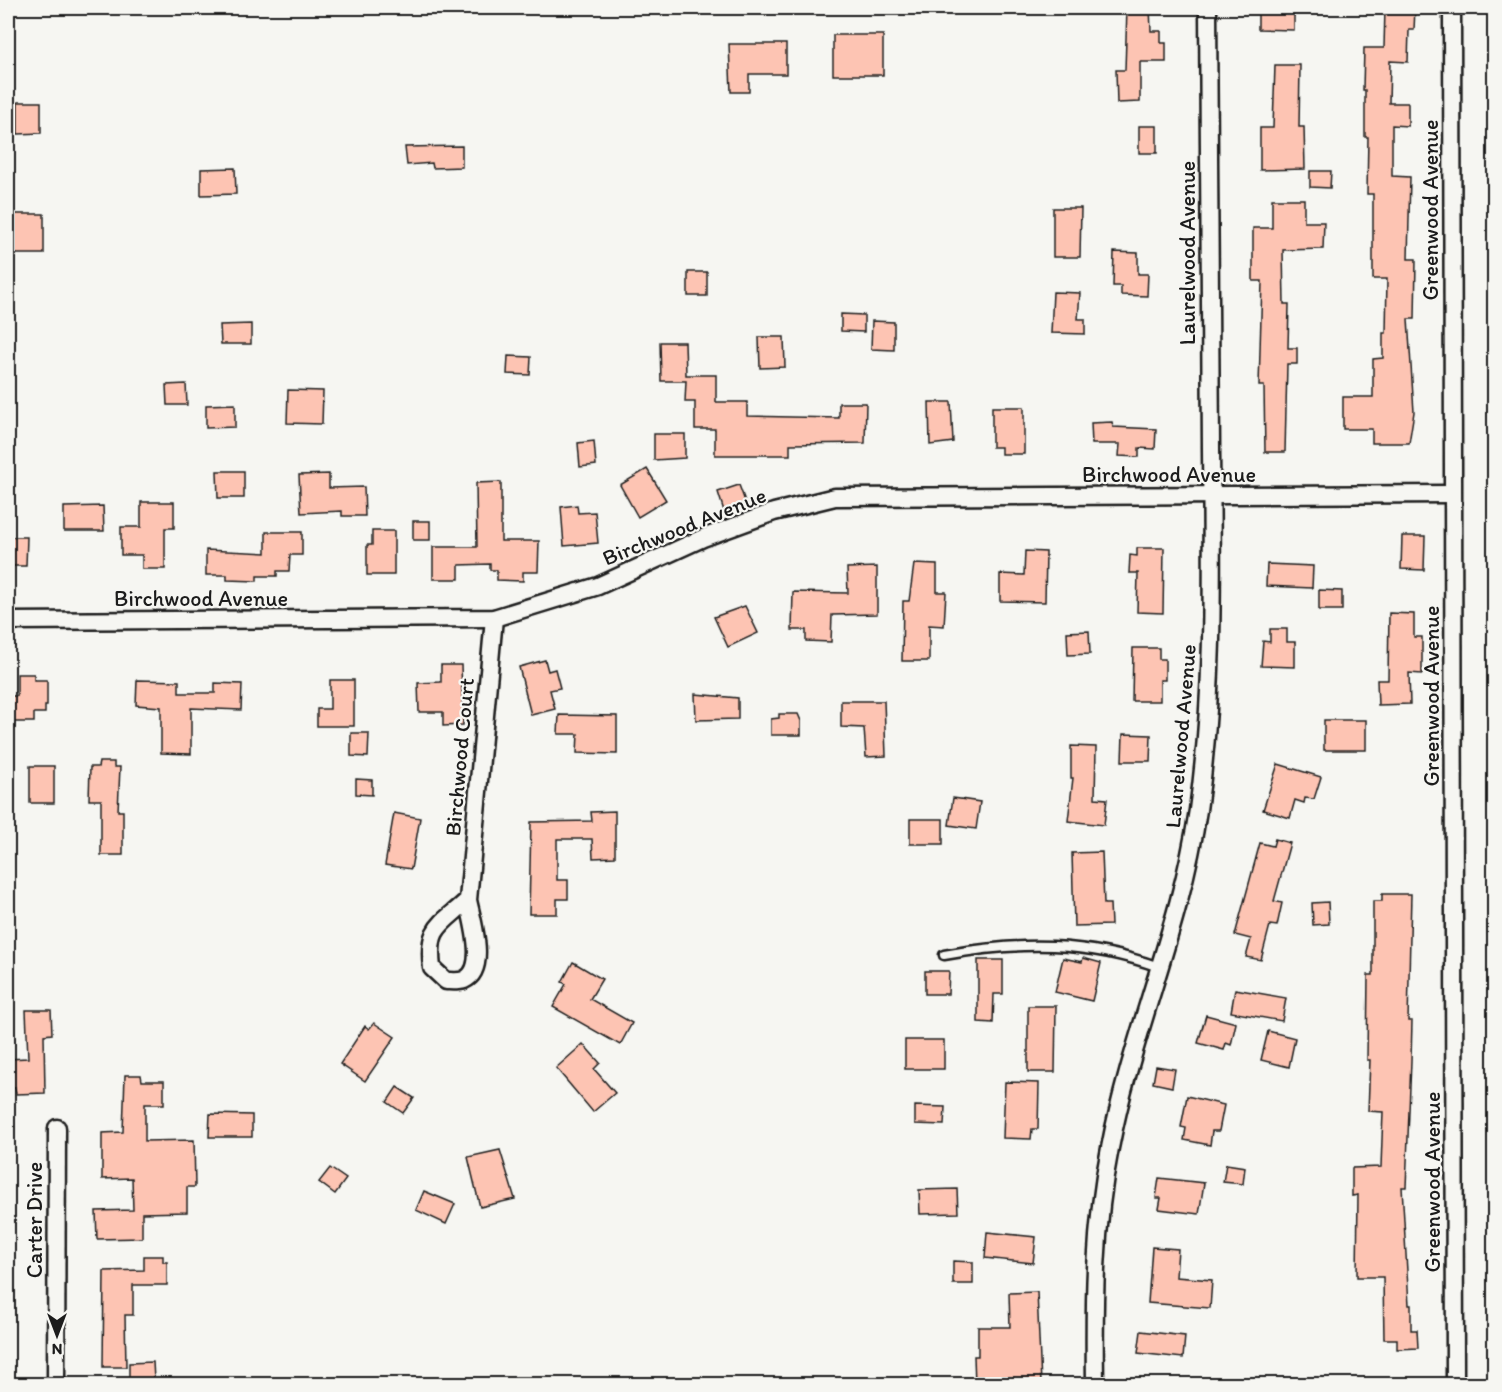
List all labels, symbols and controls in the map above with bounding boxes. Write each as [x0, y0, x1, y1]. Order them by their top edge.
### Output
street label: Greenwood Avenue [1417, 119, 1444, 301]
street label: Laurelwood Avenue [1174, 161, 1201, 345]
street label: Birchwood Avenue [1082, 461, 1256, 488]
street label: Birchwood Avenue [598, 481, 770, 572]
street label: Birchwood Avenue [114, 585, 288, 612]
street label: Greenwood Avenue [1418, 605, 1445, 787]
street label: Laurelwood Avenue [1159, 643, 1202, 829]
street label: Birchwood Court [439, 677, 480, 837]
street label: Greenwood Avenue [1419, 1091, 1446, 1273]
street label: Carter Drive [21, 1162, 48, 1278]
north arrow [27, 1305, 87, 1365]
text: N [52, 1340, 62, 1359]

